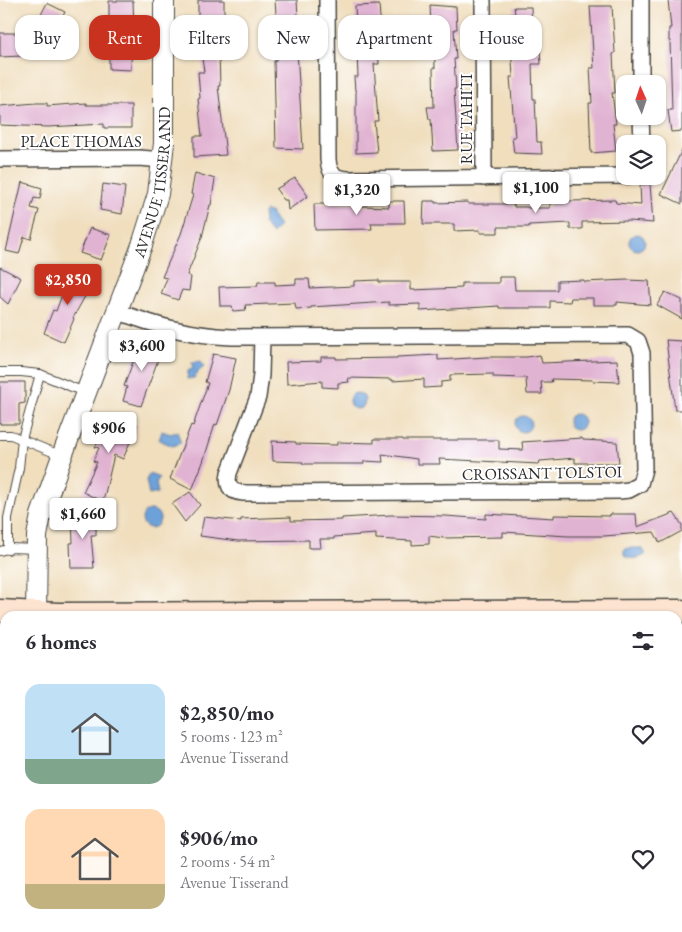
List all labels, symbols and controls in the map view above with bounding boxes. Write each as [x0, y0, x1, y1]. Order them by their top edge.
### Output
chip: Buy [15, 15, 79, 60]
chip: Rent [89, 15, 160, 60]
chip: Filters [170, 15, 248, 60]
chip: New [258, 15, 328, 60]
chip: Apartment [338, 15, 450, 60]
chip: House [460, 15, 542, 60]
street label: RUE TAHITI [456, 73, 477, 164]
north arrow [616, 75, 666, 125]
map controls [616, 75, 666, 185]
street label: AVENUE TISSERAND [127, 107, 175, 261]
street label: PLACE THOMAS [20, 131, 142, 152]
button: layers [616, 135, 666, 185]
pin: $1,100 [495, 172, 577, 214]
pin: $1,320 [316, 174, 398, 216]
text: $1,100 [513, 177, 559, 198]
text: $1,320 [334, 179, 380, 200]
pin: $2,850 [27, 264, 109, 306]
text: $2,850 [45, 269, 91, 290]
pin: $3,600 [101, 330, 183, 372]
text: $3,600 [119, 335, 165, 356]
pin: $906 [79, 412, 139, 454]
text: $906 [93, 417, 125, 438]
street label: CROISSANT TOLSTOI [462, 461, 623, 485]
pin: $1,660 [42, 498, 124, 540]
text: $1,660 [60, 503, 106, 524]
icon: filters [629, 627, 657, 655]
text: 6 homes [25, 628, 97, 655]
text: $2,850/mo [180, 699, 274, 726]
icon: home [65, 704, 125, 764]
icon: heart [629, 720, 657, 748]
text: 5 rooms · 123 m² [180, 726, 283, 747]
text: Avenue Tisserand [180, 747, 289, 768]
text: $906/mo [180, 824, 258, 851]
icon: home [65, 829, 125, 889]
icon: heart [629, 845, 657, 873]
text: 2 rooms · 54 m² [180, 851, 275, 872]
text: Avenue Tisserand [180, 872, 289, 893]

